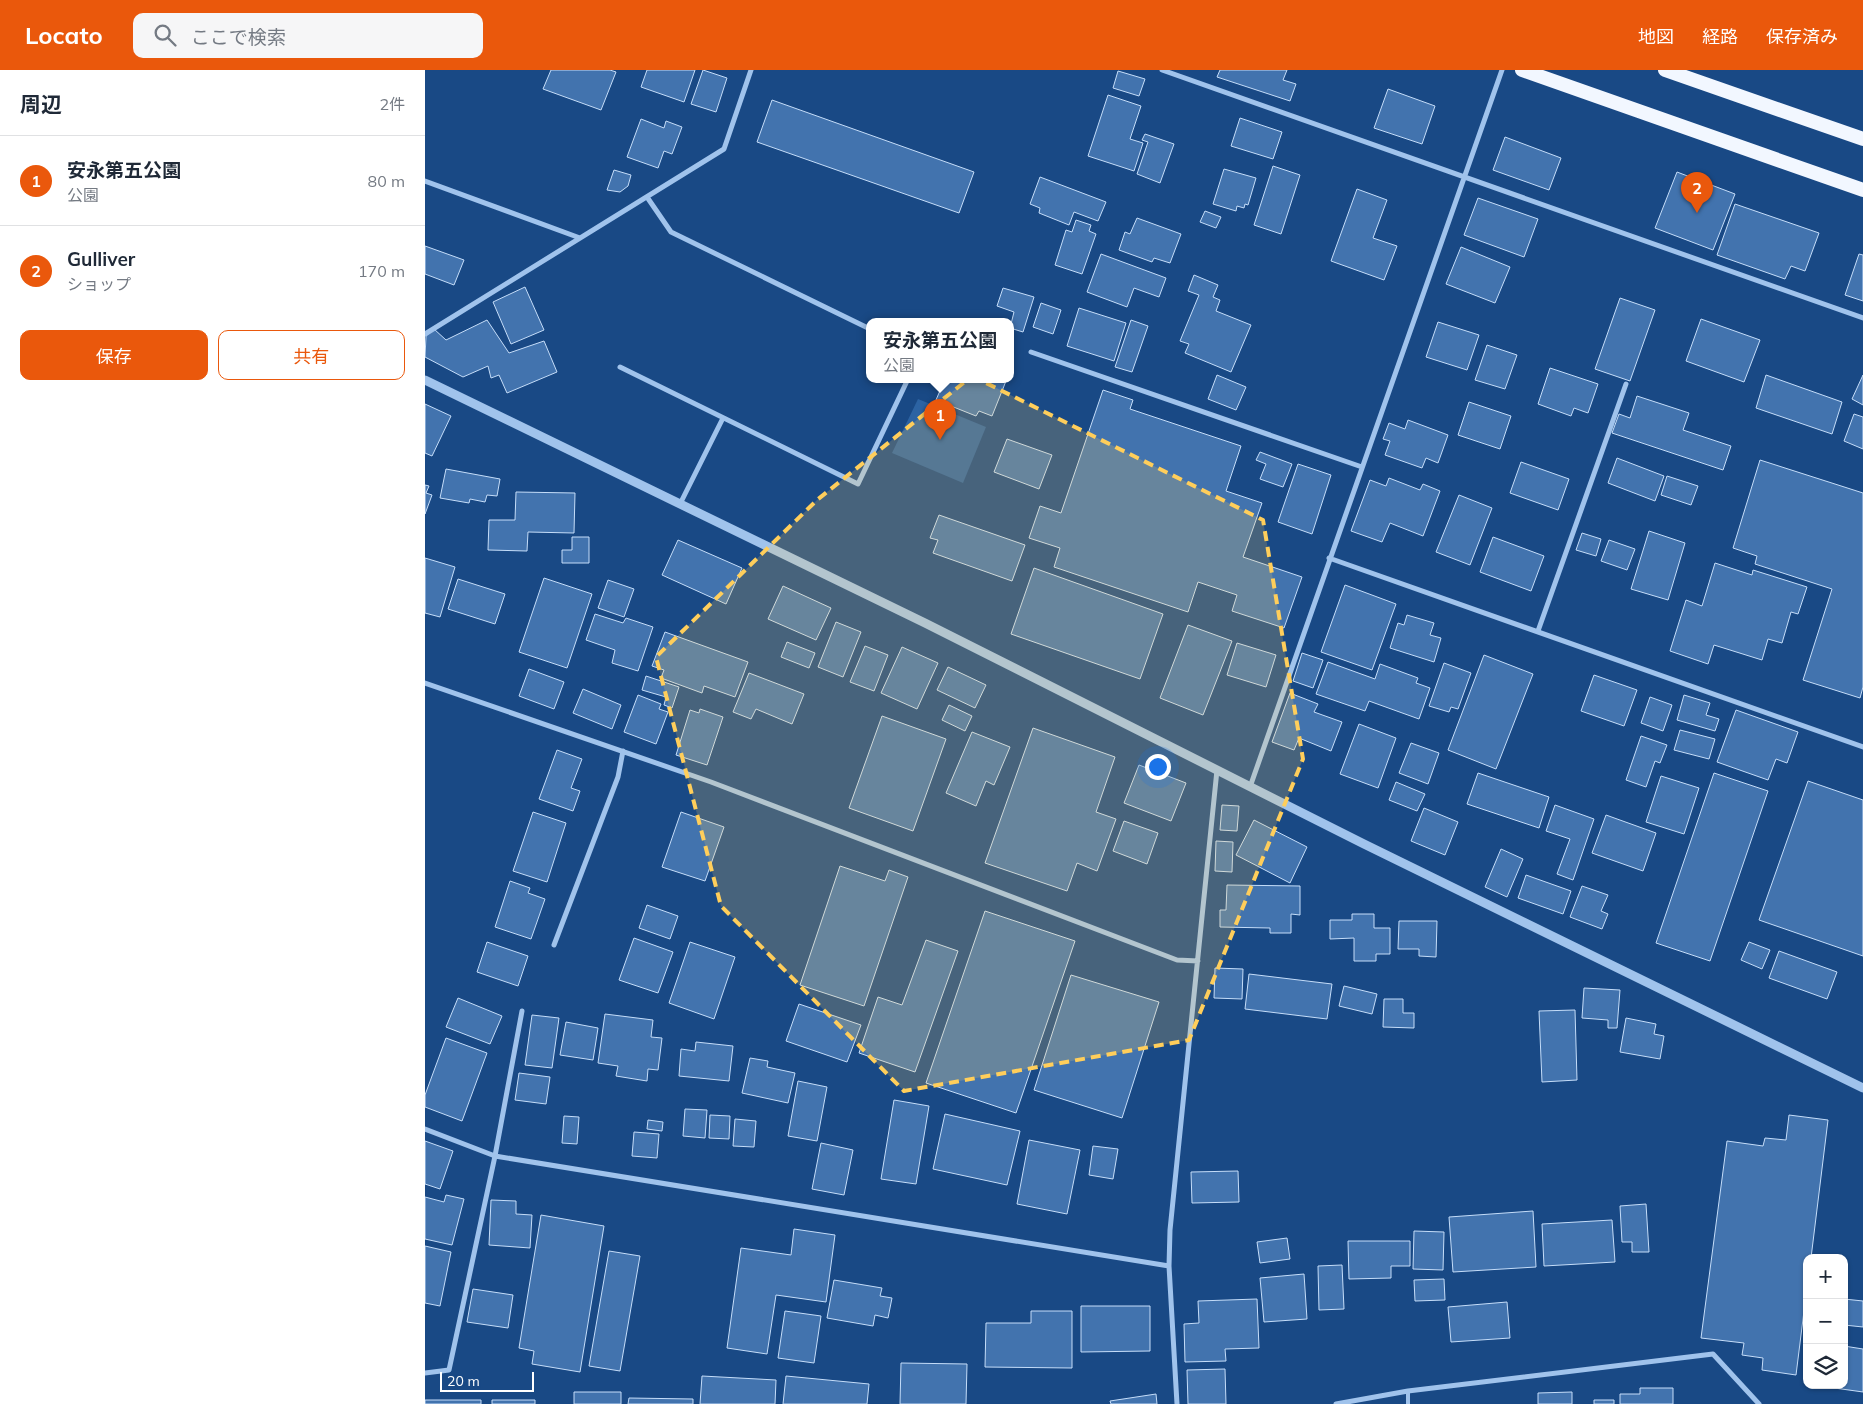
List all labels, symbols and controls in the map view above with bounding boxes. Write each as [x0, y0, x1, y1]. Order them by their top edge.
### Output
search box [133, 13, 483, 58]
text: Locato [25, 20, 103, 50]
icon: search [151, 21, 179, 49]
text: ここで検索 [191, 25, 286, 49]
text: 地図 [1638, 25, 1674, 48]
text: 経路 [1702, 25, 1738, 48]
text: 保存済み [1766, 25, 1838, 48]
text: 周辺 [20, 91, 62, 117]
text: 2件 [379, 94, 405, 114]
text: 安永第五公園 [67, 158, 181, 182]
text: 1 [31, 171, 41, 191]
text: 80 m [368, 171, 405, 191]
pin: 2 [1681, 172, 1713, 213]
text: 公園 [67, 185, 99, 205]
text: Gulliver [67, 247, 135, 271]
text: 2 [31, 261, 41, 281]
text: 170 m [358, 261, 405, 281]
text: ショップ [67, 274, 131, 294]
popup [866, 318, 1014, 383]
text: 安永第五公園 [883, 328, 997, 352]
button: 保存 [20, 330, 208, 380]
button: 共有 [218, 330, 405, 380]
text: 公園 [883, 355, 915, 375]
pin: 1 [924, 399, 956, 440]
your location [1145, 754, 1171, 780]
map controls [1803, 1254, 1848, 1389]
button: + [1803, 1254, 1848, 1299]
button: − [1803, 1299, 1848, 1344]
button: layers [1803, 1344, 1848, 1389]
scale bar [440, 1369, 534, 1392]
text: 20 m [447, 1372, 480, 1390]

